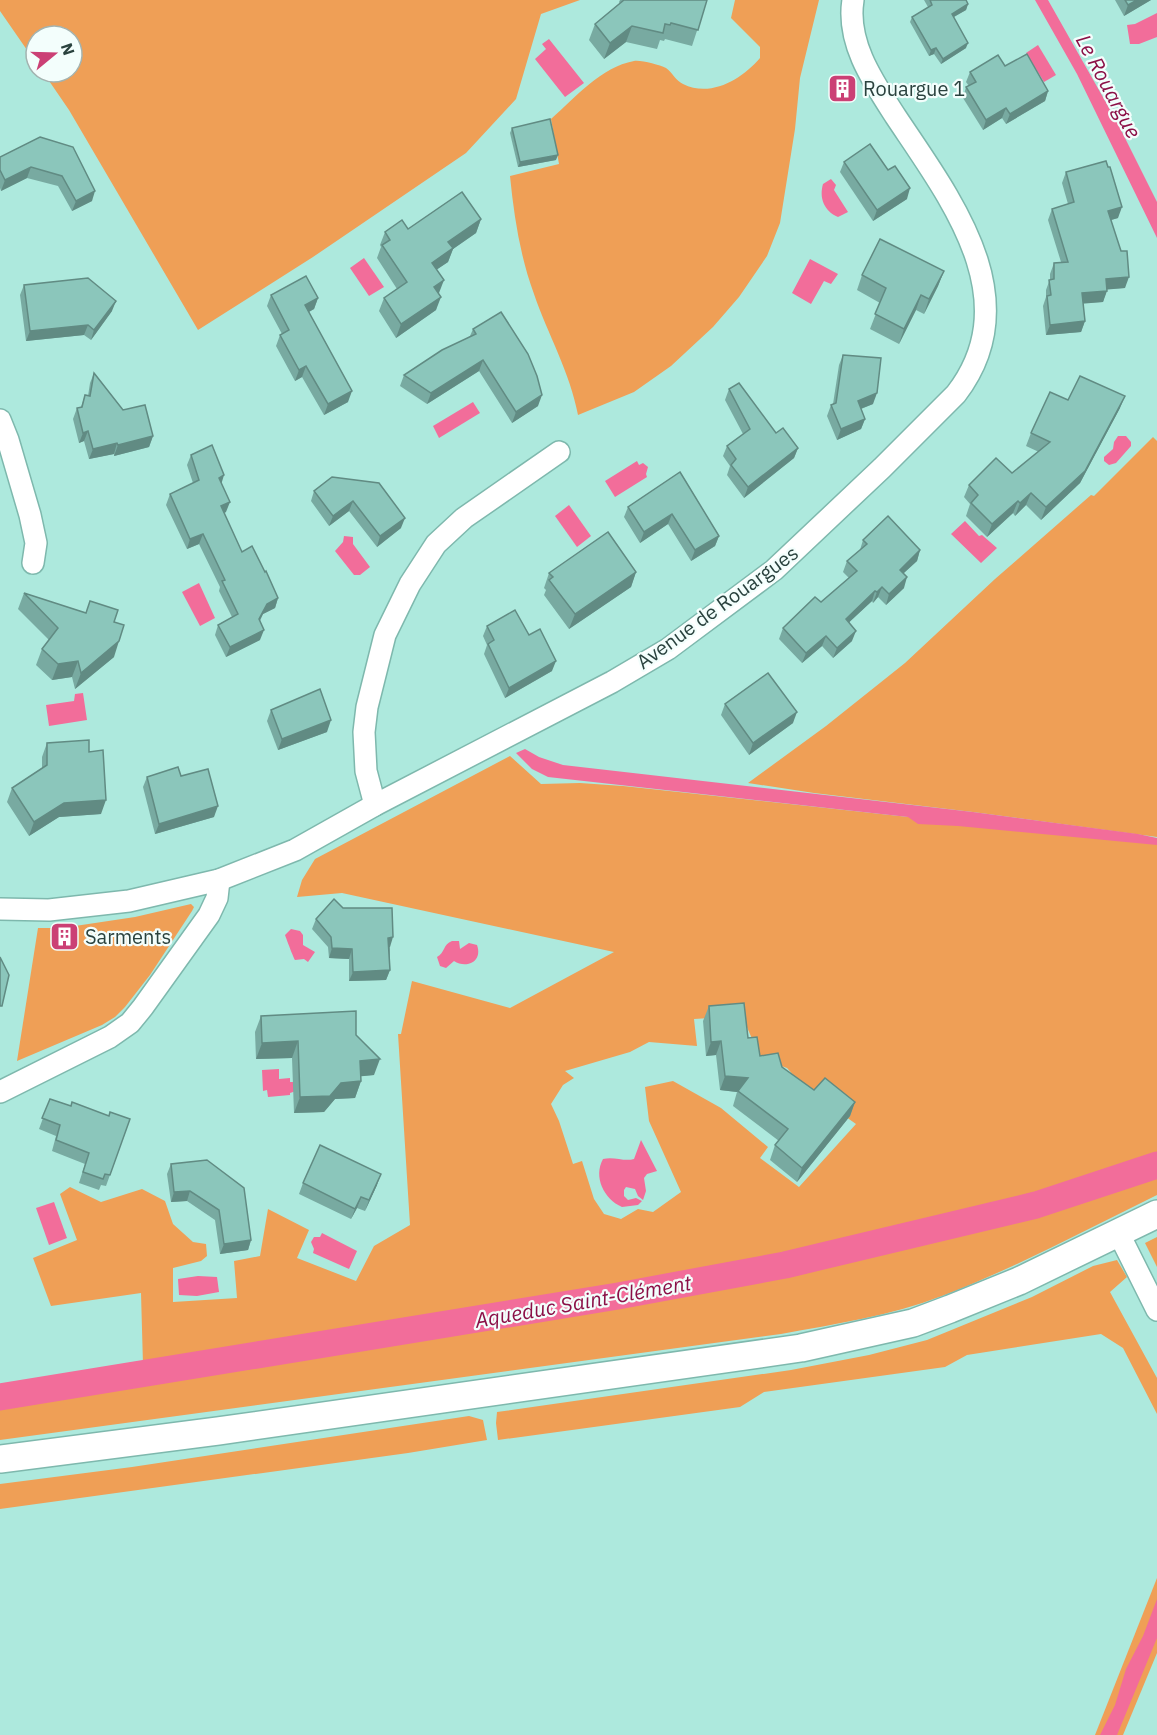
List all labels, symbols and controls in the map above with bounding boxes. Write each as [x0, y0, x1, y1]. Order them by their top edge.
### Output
north arrow [24, 24, 84, 84]
water label: Le Rouargue [1070, 29, 1148, 143]
text: N [57, 40, 80, 58]
building icon: Rouargue 1 [826, 72, 858, 104]
place label: Rouargue 1 [863, 75, 965, 102]
street label: Avenue de Rouargues [631, 539, 803, 675]
building icon: Sarments [48, 920, 80, 952]
place label: Sarments [85, 923, 171, 950]
water label: Aqueduc Saint-Clément [472, 1268, 695, 1334]

